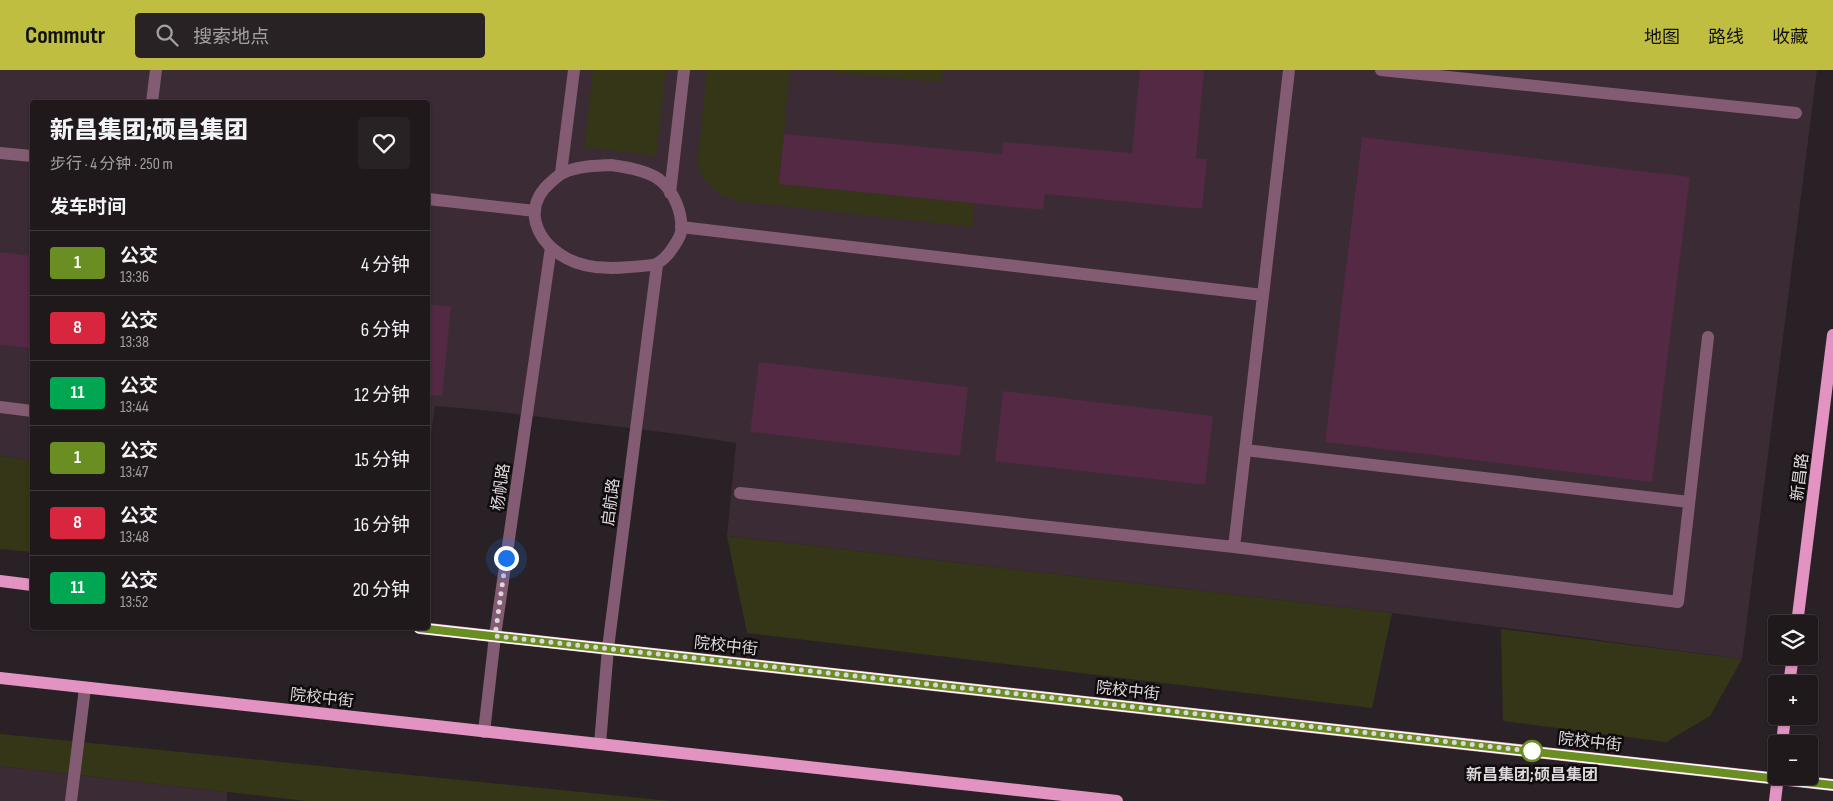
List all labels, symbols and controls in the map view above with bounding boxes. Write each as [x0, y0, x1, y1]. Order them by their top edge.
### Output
search box [135, 13, 485, 58]
text: Commutr [25, 21, 105, 50]
icon: search [153, 21, 181, 49]
text: 搜索地点 [193, 26, 269, 49]
text: 地图 [1644, 27, 1680, 48]
text: 路线 [1708, 27, 1744, 48]
text: 收藏 [1772, 27, 1808, 48]
text: 新昌集团;硕昌集团 [50, 116, 248, 145]
button: heart [358, 117, 410, 169]
text: 步行 · 4 分钟 · 250 m [50, 155, 173, 174]
text: 发车时间 [50, 196, 126, 219]
text: 公交 [120, 245, 158, 268]
text: 1 [74, 252, 81, 273]
text: 4 分钟 [361, 254, 410, 277]
text: 13:36 [120, 268, 149, 287]
text: 公交 [120, 310, 158, 333]
text: 8 [73, 317, 82, 338]
text: 6 分钟 [361, 319, 410, 342]
text: 13:38 [120, 333, 149, 352]
text: 公交 [120, 375, 158, 398]
text: 11 [70, 382, 85, 403]
text: 12 分钟 [354, 384, 410, 407]
text: 13:44 [120, 398, 149, 417]
text: 公交 [120, 440, 158, 463]
text: 1 [74, 447, 81, 468]
text: 15 分钟 [355, 449, 410, 472]
street label: 新昌路 [1788, 452, 1813, 502]
street label: 杨帆路 [489, 462, 514, 512]
text: 13:47 [120, 463, 148, 482]
street label: 启航路 [599, 477, 624, 527]
text: 公交 [120, 505, 158, 528]
text: 8 [73, 512, 82, 533]
text: 16 分钟 [354, 514, 410, 537]
text: 13:48 [120, 528, 149, 547]
your location [494, 546, 519, 571]
text: 公交 [120, 570, 158, 593]
text: 11 [70, 577, 85, 598]
text: 20 分钟 [353, 579, 410, 602]
text: 13:52 [120, 593, 148, 612]
map controls [1768, 615, 1818, 785]
button: layers [1768, 615, 1818, 665]
street label: 院校中街 [693, 634, 759, 659]
button: + [1768, 675, 1818, 725]
street label: 院校中街 [1095, 679, 1161, 704]
street label: 院校中街 [289, 686, 355, 711]
street label: 院校中街 [1557, 730, 1623, 755]
button: − [1768, 735, 1818, 785]
marker: 新昌集团;硕昌集团 [1521, 740, 1543, 762]
place label: 新昌集团;硕昌集团 [1466, 766, 1598, 785]

